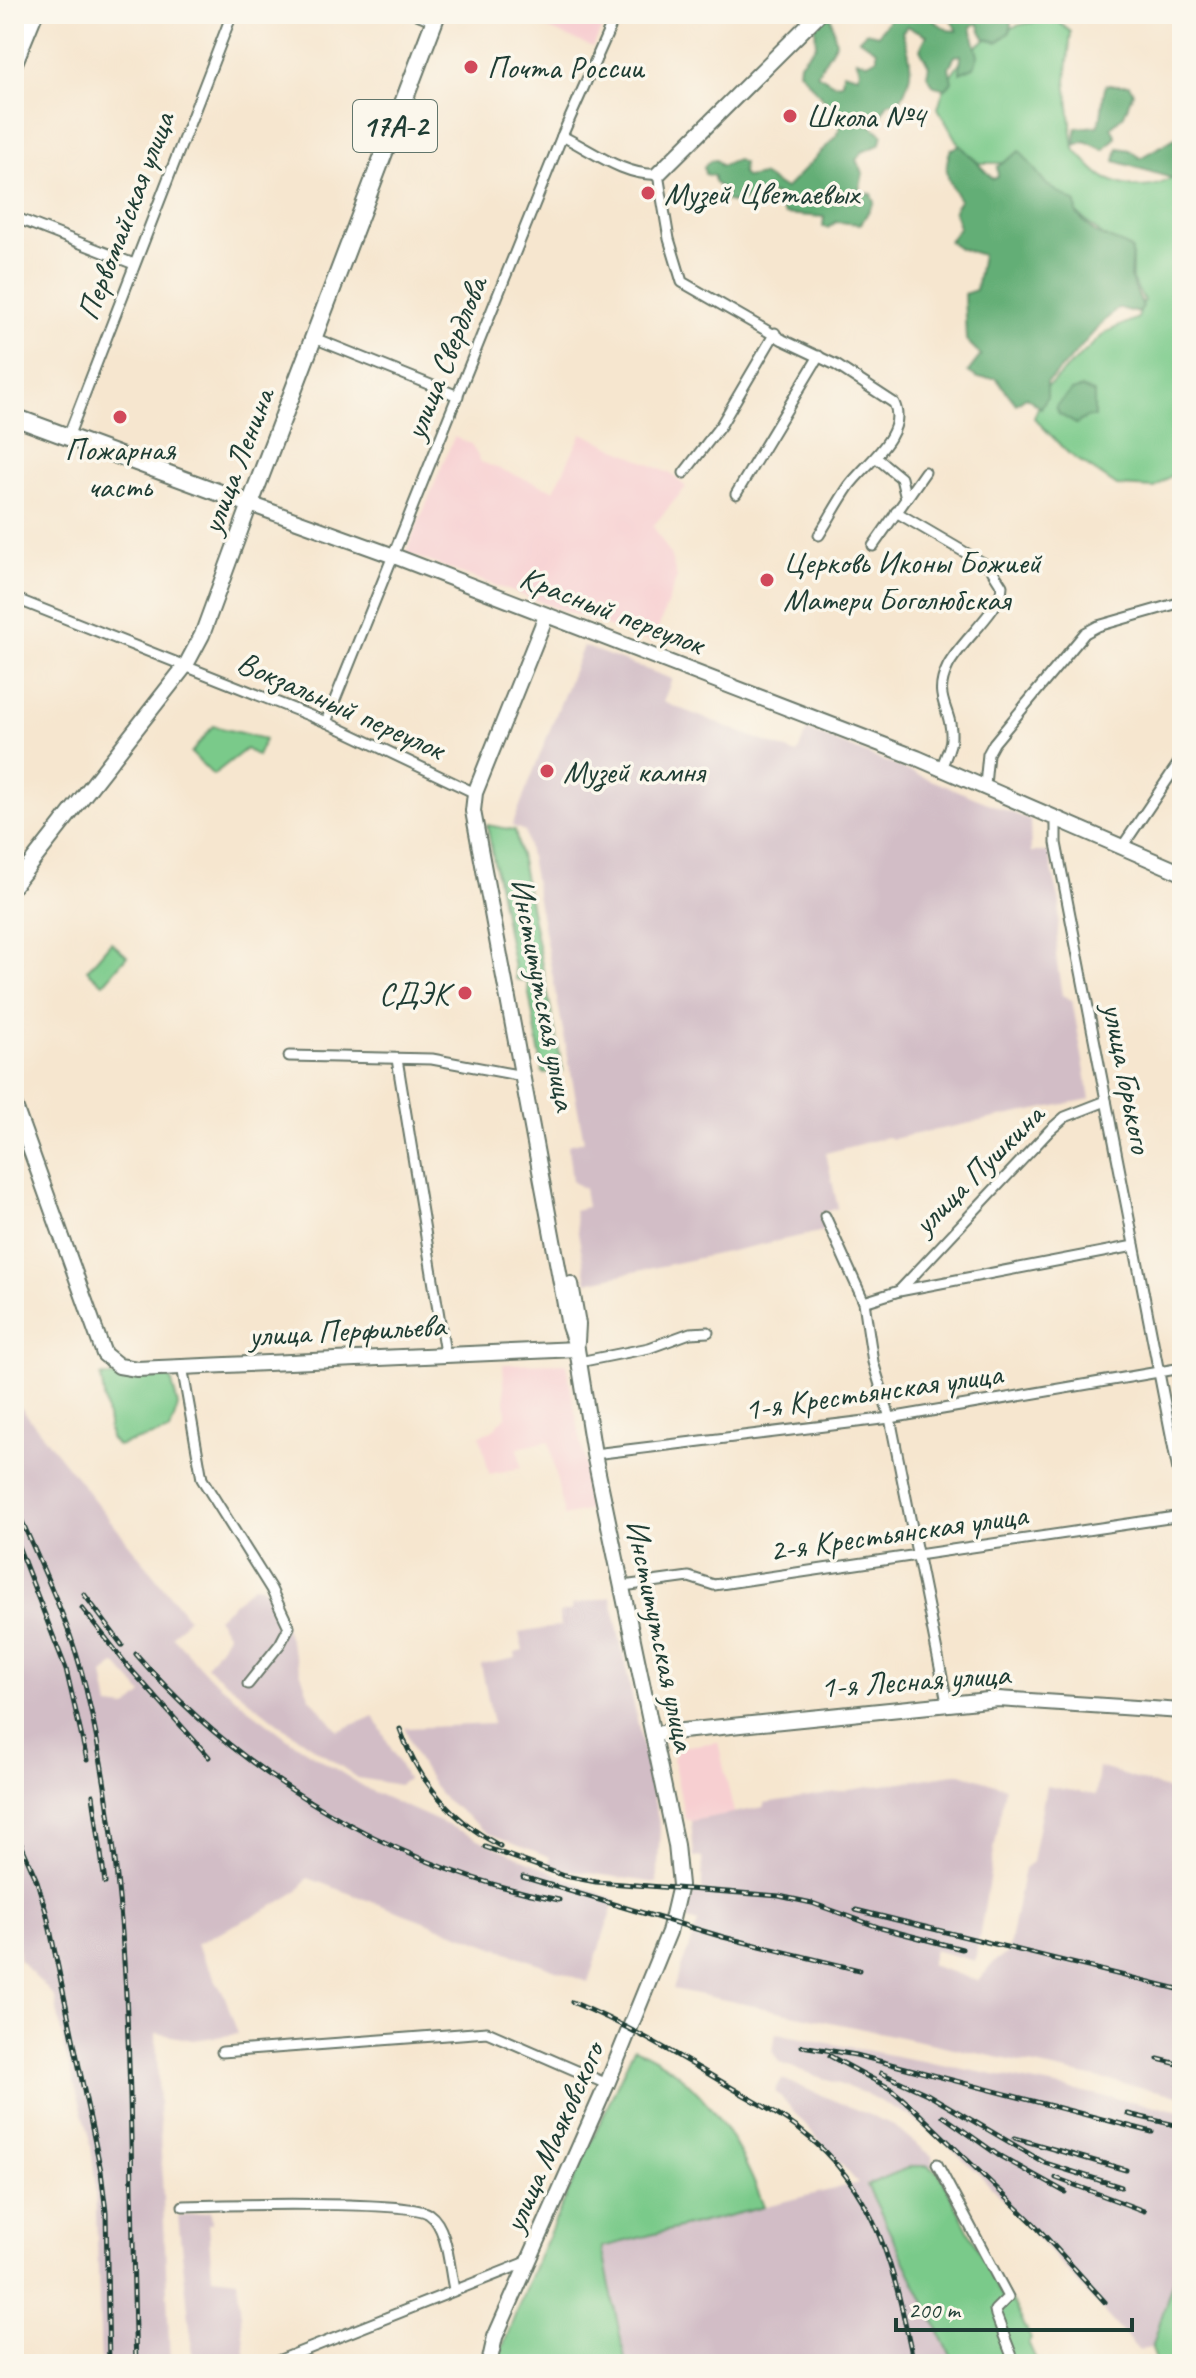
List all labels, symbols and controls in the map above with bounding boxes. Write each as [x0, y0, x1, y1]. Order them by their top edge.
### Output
place label: Почта России [487, 47, 646, 88]
marker: Почта России [462, 58, 480, 76]
place label: Школа №4 [806, 96, 929, 137]
road number: 17А-2 [353, 100, 437, 152]
street label: Первомайская улица [67, 104, 185, 326]
marker: Школа №4 [781, 107, 799, 125]
place label: Музей Цветаевых [664, 173, 862, 214]
marker: Музей Цветаевых [639, 184, 657, 202]
street label: улица Свердлова [394, 268, 498, 447]
street label: улица Ленина [190, 380, 285, 541]
marker: Пожарная часть [111, 408, 129, 426]
place label: Пожарная часть [65, 429, 177, 507]
place label: Церковь Иконы Божией Матери Боголюбская [783, 542, 1043, 620]
street label: Красный переулок [514, 557, 712, 665]
marker: Церковь Иконы Божией Матери Боголюбская [758, 571, 776, 589]
street label: Вокзальный переулок [231, 642, 454, 771]
place label: Музей камня [563, 751, 707, 792]
marker: Музей камня [538, 762, 556, 780]
street label: Институтская улица [501, 874, 587, 1116]
place label: СДЭК [379, 973, 455, 1014]
marker: СДЭК [456, 984, 474, 1002]
street label: улица Горького [1093, 998, 1162, 1158]
street label: улица Пушкина [903, 1093, 1055, 1245]
street label: улица Перфильева [246, 1305, 448, 1356]
street label: 1-я Крестьянская улица [742, 1353, 1007, 1430]
street label: 2-я Крестьянская улица [767, 1494, 1032, 1571]
street label: Институтская улица [616, 1515, 706, 1757]
street label: 1-я Лесная улица [819, 1653, 1013, 1708]
street label: улица Маяковского [493, 2033, 615, 2240]
scale bar [896, 2282, 1132, 2332]
text: 200 m [908, 2295, 962, 2325]

